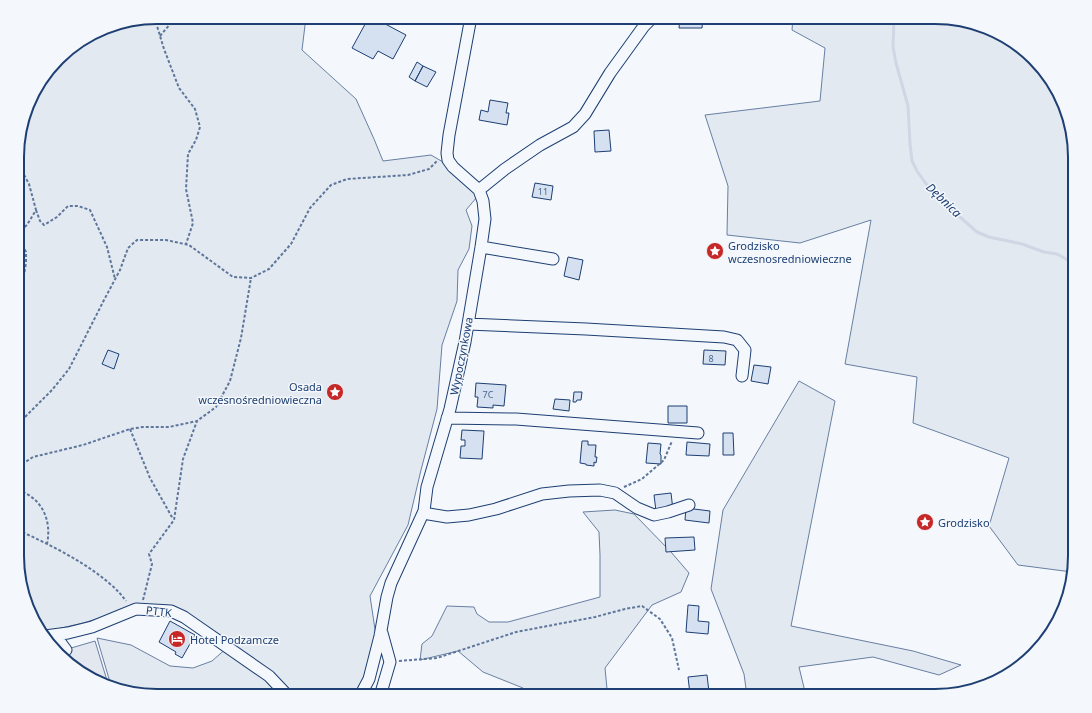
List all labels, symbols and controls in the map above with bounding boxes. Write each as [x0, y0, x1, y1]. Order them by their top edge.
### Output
water label: Dębnica [923, 179, 966, 221]
house number: 11 [538, 185, 548, 198]
place label: Grodzisko wczesnosredniowieczne [728, 238, 852, 266]
place icon: Grodzisko wczesnosredniowieczne [705, 241, 725, 261]
street label: Wypoczynkowa [446, 316, 476, 396]
house number: 8 [708, 352, 714, 365]
place label: Osada wczesnośredniowieczna [198, 379, 322, 407]
place icon: Osada wczesnośredniowieczna [325, 382, 345, 402]
house number: 7C [483, 388, 494, 401]
place icon: Grodzisko [915, 512, 935, 532]
place label: Grodzisko [938, 515, 990, 530]
street label: PTTK [145, 602, 173, 620]
hotel icon: Hotel Podzamcze [167, 629, 187, 649]
place label: Hotel Podzamcze [190, 632, 279, 647]

